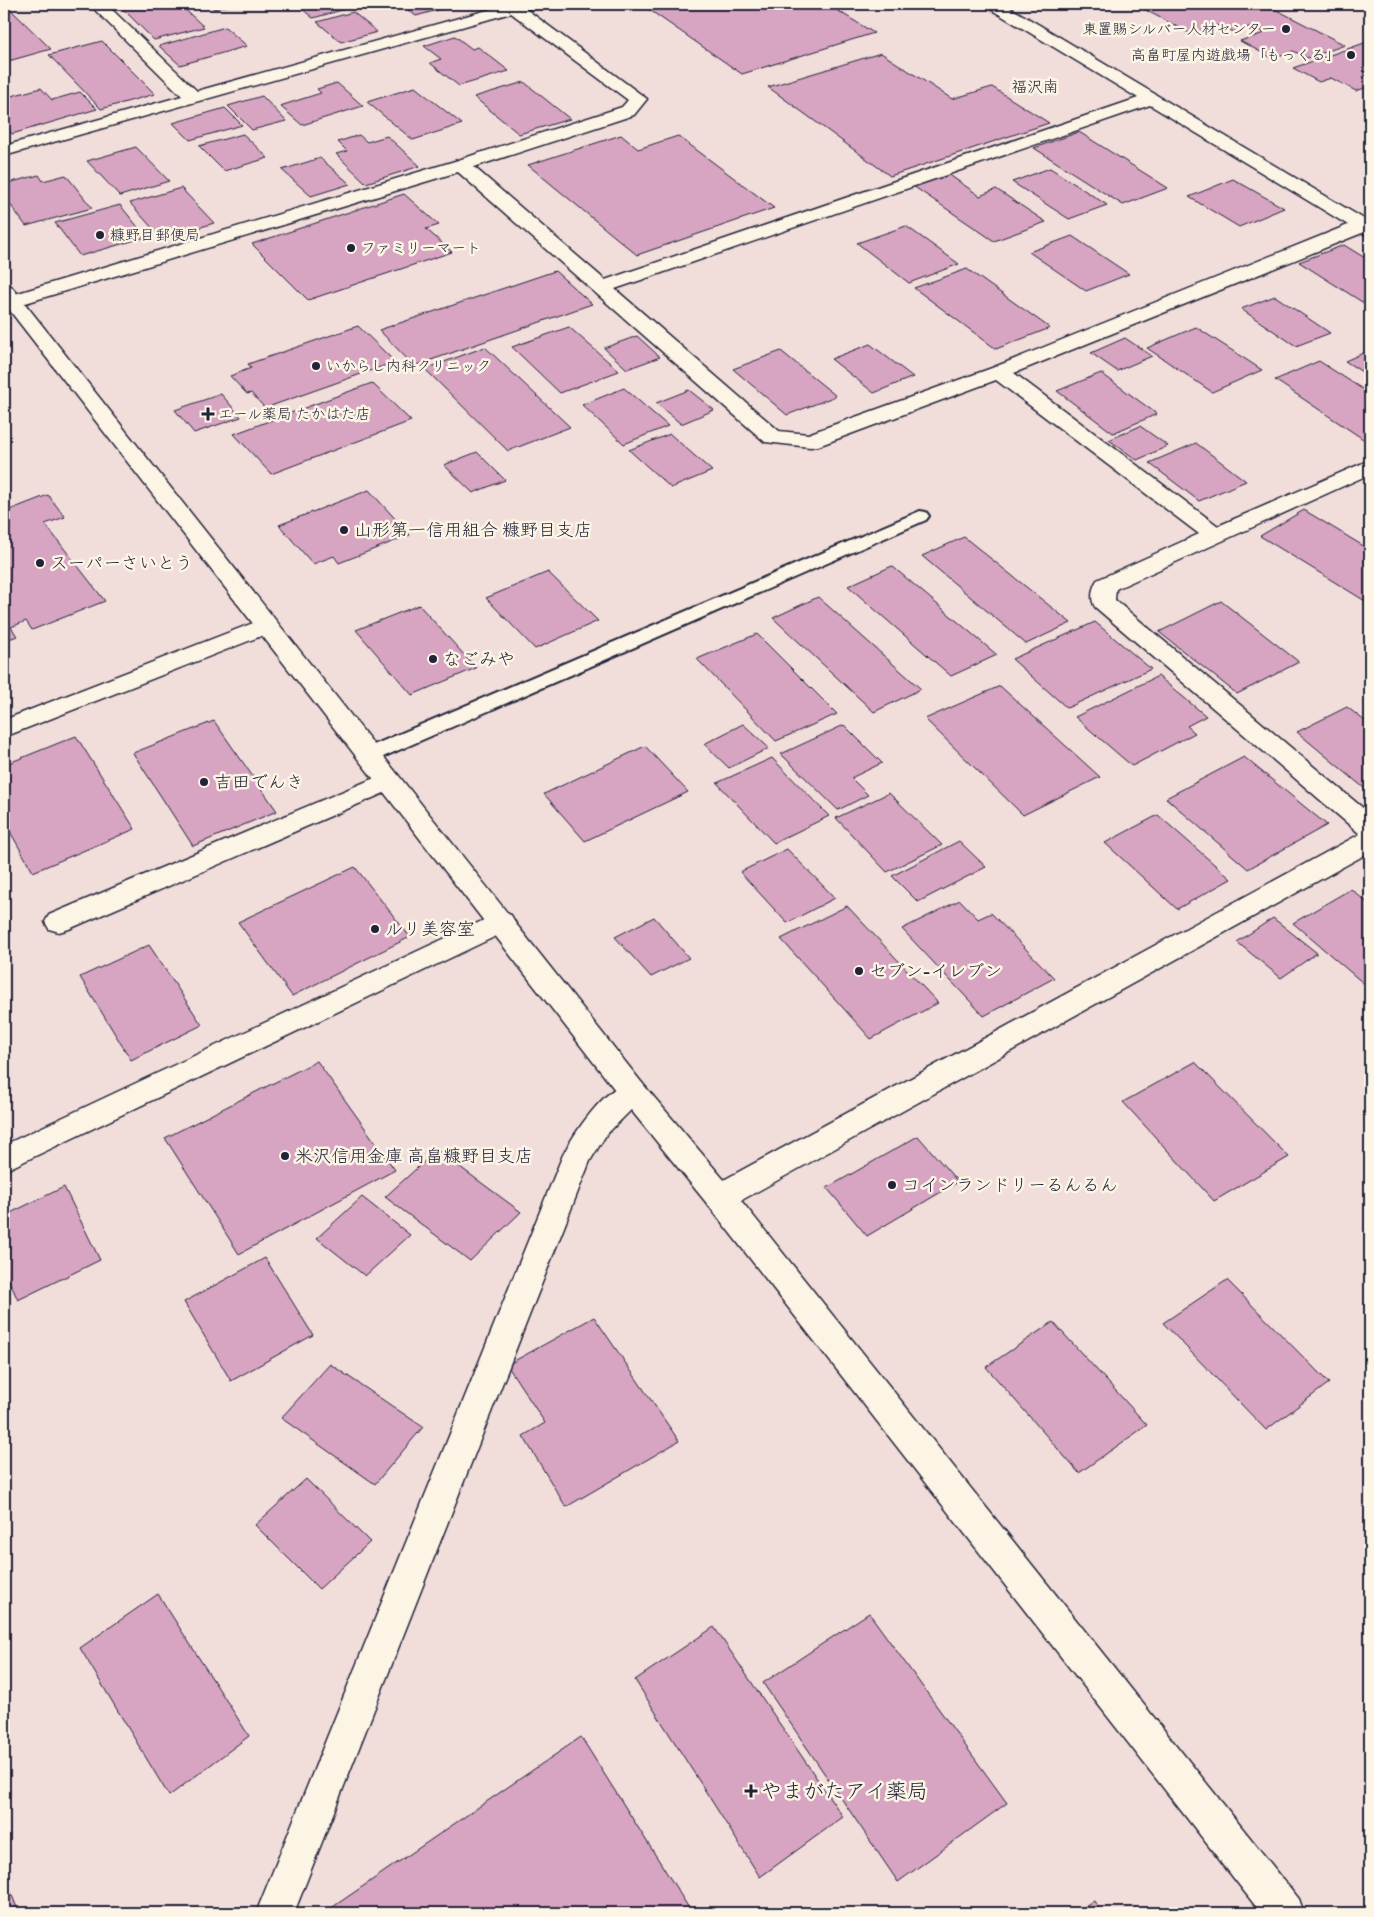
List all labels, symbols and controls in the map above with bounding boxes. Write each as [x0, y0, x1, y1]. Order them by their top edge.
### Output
place label: 東置賜シルバー人材センター [1082, 20, 1276, 38]
marker: 東置賜シルバー人材センター [1280, 23, 1292, 35]
place label: 高畠町屋内遊戯場「もっくる」 [1131, 46, 1341, 64]
marker: 高畠町屋内遊戯場「もっくる」 [1345, 49, 1357, 61]
district label: 福沢南 [1011, 77, 1059, 96]
place label: 糠野目郵便局 [110, 226, 200, 244]
marker: 糠野目郵便局 [94, 229, 106, 241]
place label: ファミリーマート [361, 239, 481, 257]
marker: ファミリーマート [345, 242, 357, 254]
place label: いからし内科クリニック [326, 357, 491, 375]
marker: いからし内科クリニック [310, 360, 322, 372]
place label: エール薬局 たかはた店 [218, 405, 370, 423]
marker: エール薬局 たかはた店 [202, 408, 214, 420]
place label: 山形第一信用組合 糠野目支店 [354, 519, 592, 541]
marker: 山形第一信用組合 糠野目支店 [338, 524, 350, 536]
place label: スーパーさいとう [50, 552, 193, 574]
marker: スーパーさいとう [34, 557, 46, 569]
place label: なごみや [443, 648, 515, 670]
marker: なごみや [427, 653, 439, 665]
place label: 吉田でんき [214, 771, 304, 793]
marker: 吉田でんき [198, 776, 210, 788]
place label: ルリ美容室 [385, 918, 475, 940]
marker: ルリ美容室 [369, 923, 381, 935]
place label: セブン-イレブン [869, 960, 1002, 982]
marker: セブン-イレブン [853, 965, 865, 977]
place label: 米沢信用金庫 高畠糠野目支店 [295, 1145, 533, 1167]
marker: 米沢信用金庫 高畠糠野目支店 [279, 1150, 291, 1162]
place label: コインランドリーるんるん [902, 1174, 1118, 1196]
marker: コインランドリーるんるん [886, 1179, 898, 1191]
place label: やまがたアイ薬局 [761, 1778, 928, 1803]
marker: やまがたアイ薬局 [745, 1785, 757, 1797]

